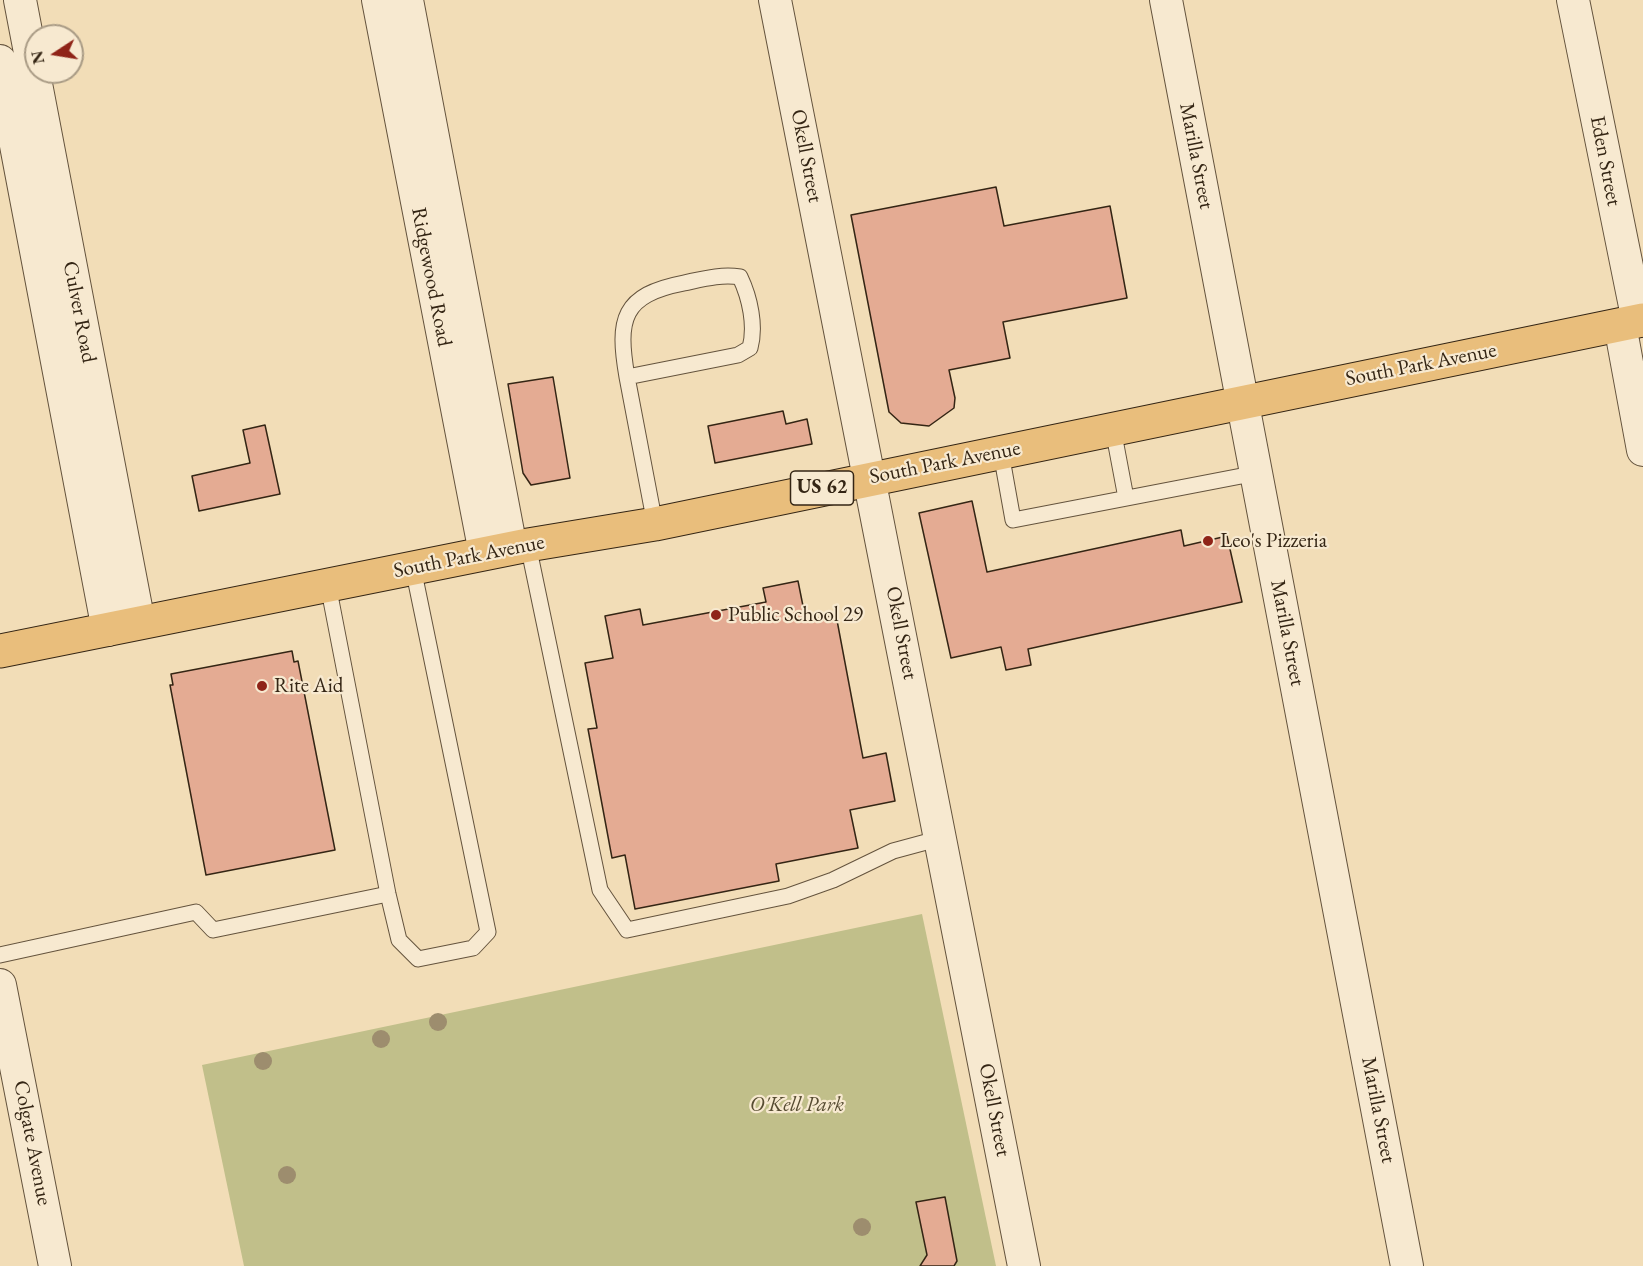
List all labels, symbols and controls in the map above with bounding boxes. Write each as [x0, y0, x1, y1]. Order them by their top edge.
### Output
north arrow [24, 24, 84, 84]
text: N [26, 49, 49, 66]
street label: Marilla Street [1173, 101, 1219, 211]
street label: Okell Street [785, 107, 827, 205]
street label: Eden Street [1584, 114, 1626, 208]
street label: Ridgewood Road [405, 205, 457, 349]
street label: Culver Road [57, 259, 101, 365]
street label: South Park Avenue [1343, 338, 1499, 392]
street label: South Park Avenue [867, 436, 1023, 490]
road number: US 62 [790, 471, 854, 505]
place label: Leo's Pizzeria [1220, 528, 1327, 554]
street label: South Park Avenue [391, 530, 547, 584]
marker: Leo's Pizzeria [1201, 534, 1215, 548]
street label: Marilla Street [1264, 578, 1310, 688]
street label: Okell Street [880, 584, 922, 682]
place label: Public School 29 [728, 602, 863, 628]
marker: Public School 29 [709, 608, 723, 622]
place label: Rite Aid [274, 673, 343, 699]
marker: Rite Aid [255, 679, 269, 693]
street label: Marilla Street [1355, 1055, 1401, 1165]
street label: Okell Street [973, 1061, 1015, 1159]
street label: Colgate Avenue [8, 1078, 56, 1208]
park label: O'Kell Park [750, 1092, 844, 1118]

